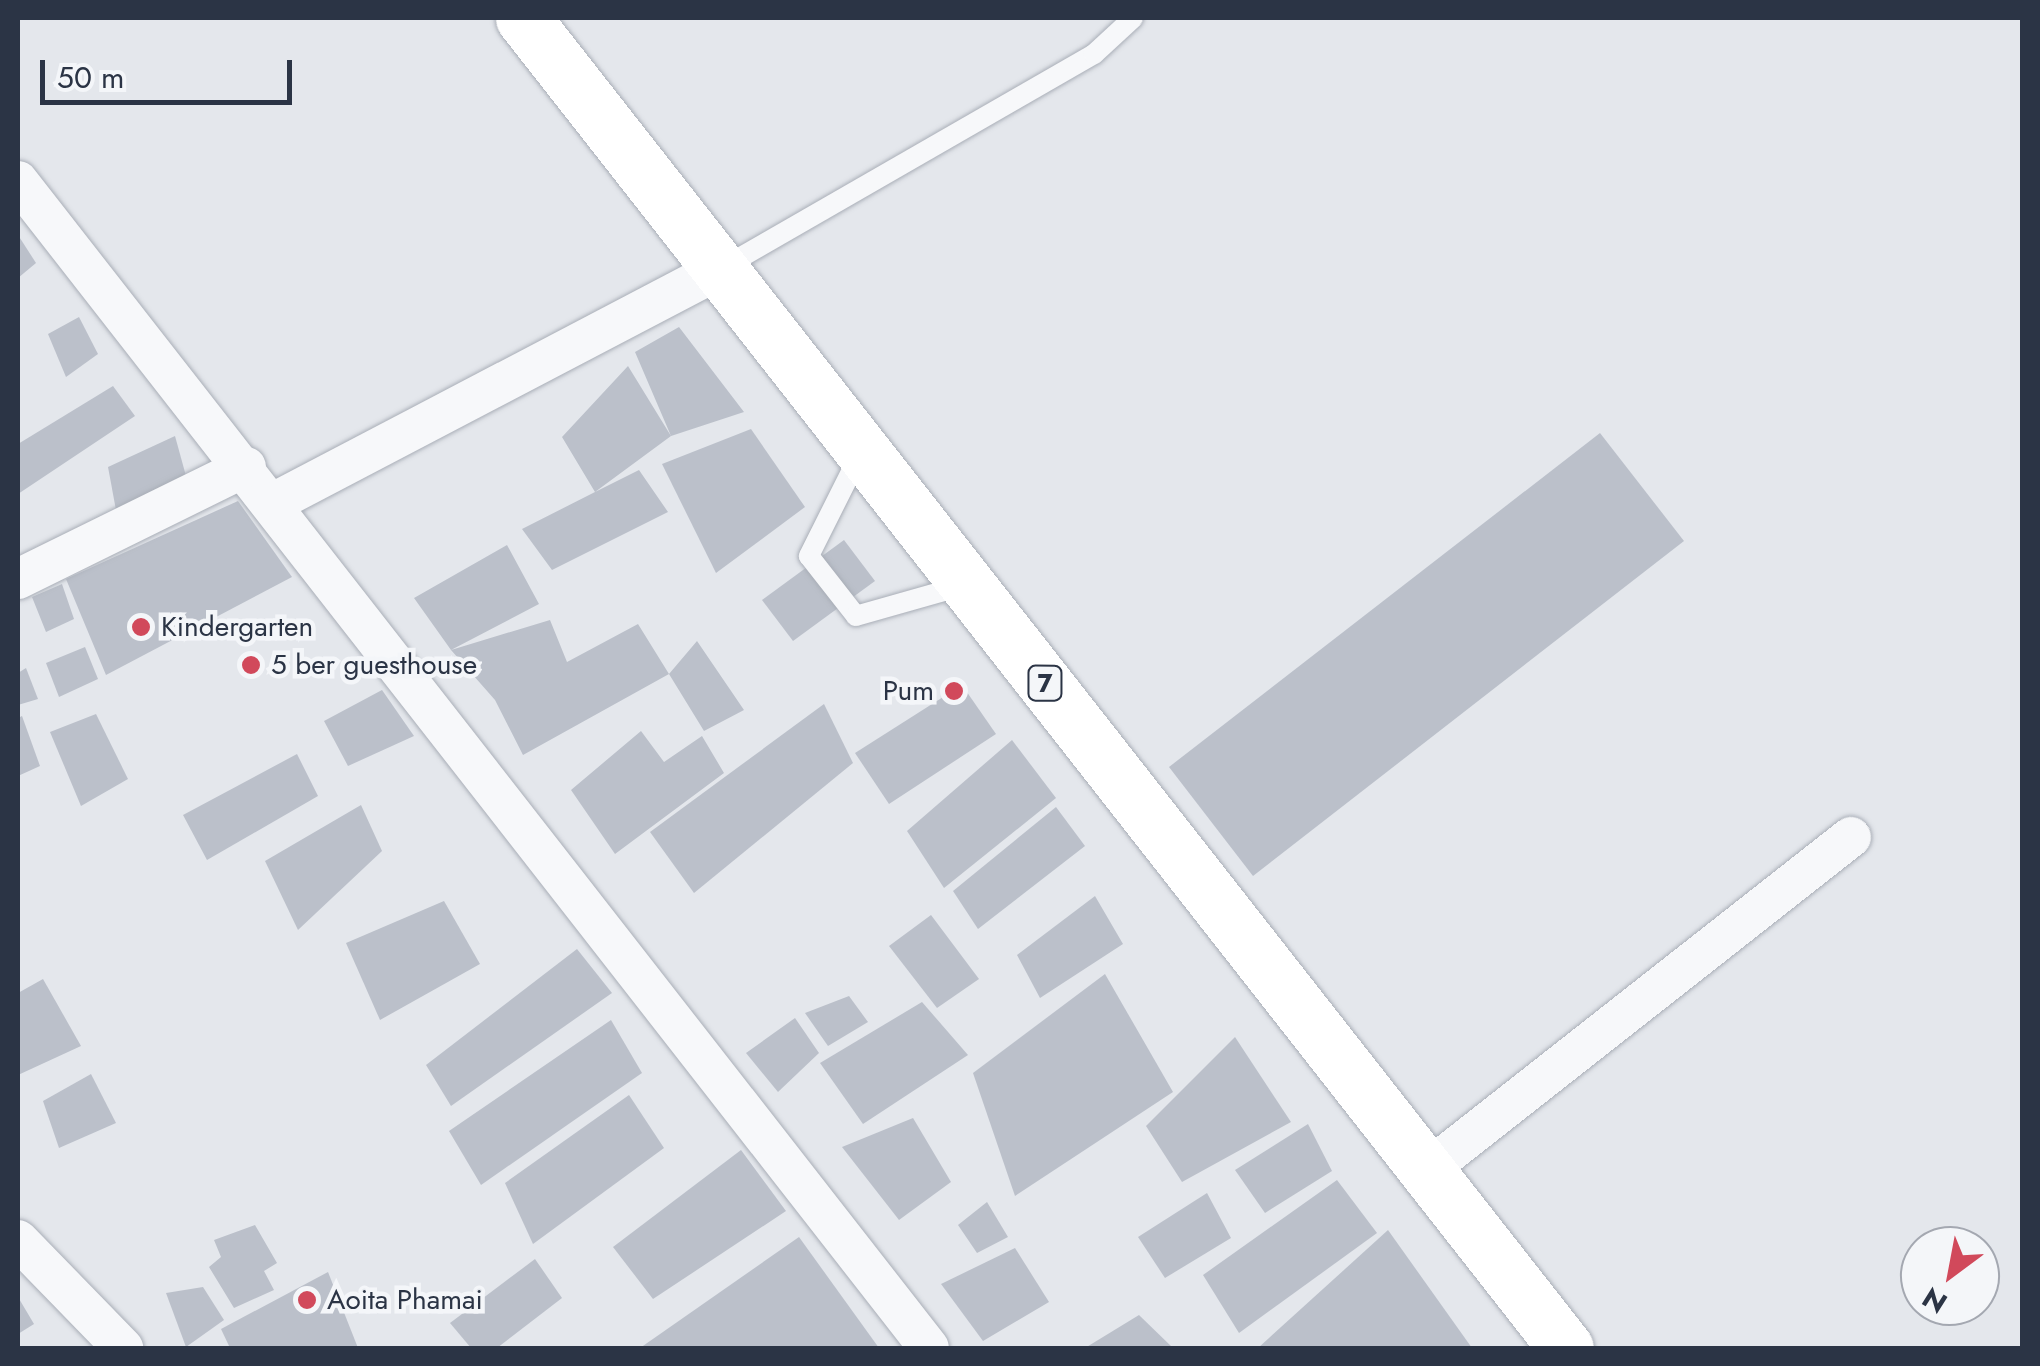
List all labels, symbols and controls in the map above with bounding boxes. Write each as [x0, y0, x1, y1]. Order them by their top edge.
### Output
scale bar [45, 40, 298, 102]
text: 50 m [57, 56, 124, 99]
place label: Kindergarten [161, 610, 313, 644]
marker: Kindergarten [130, 616, 152, 638]
place label: 5 ber guesthouse [271, 648, 477, 682]
marker: 5 ber guesthouse [240, 654, 262, 676]
road number: 7 [1025, 663, 1065, 703]
place label: Pum [883, 674, 934, 708]
marker: Pum [943, 680, 965, 702]
north arrow [1900, 1226, 2000, 1326]
text: N [1915, 1277, 1955, 1323]
place label: Aoita Phamai [327, 1283, 483, 1317]
marker: Aoita Phamai [296, 1289, 318, 1311]

